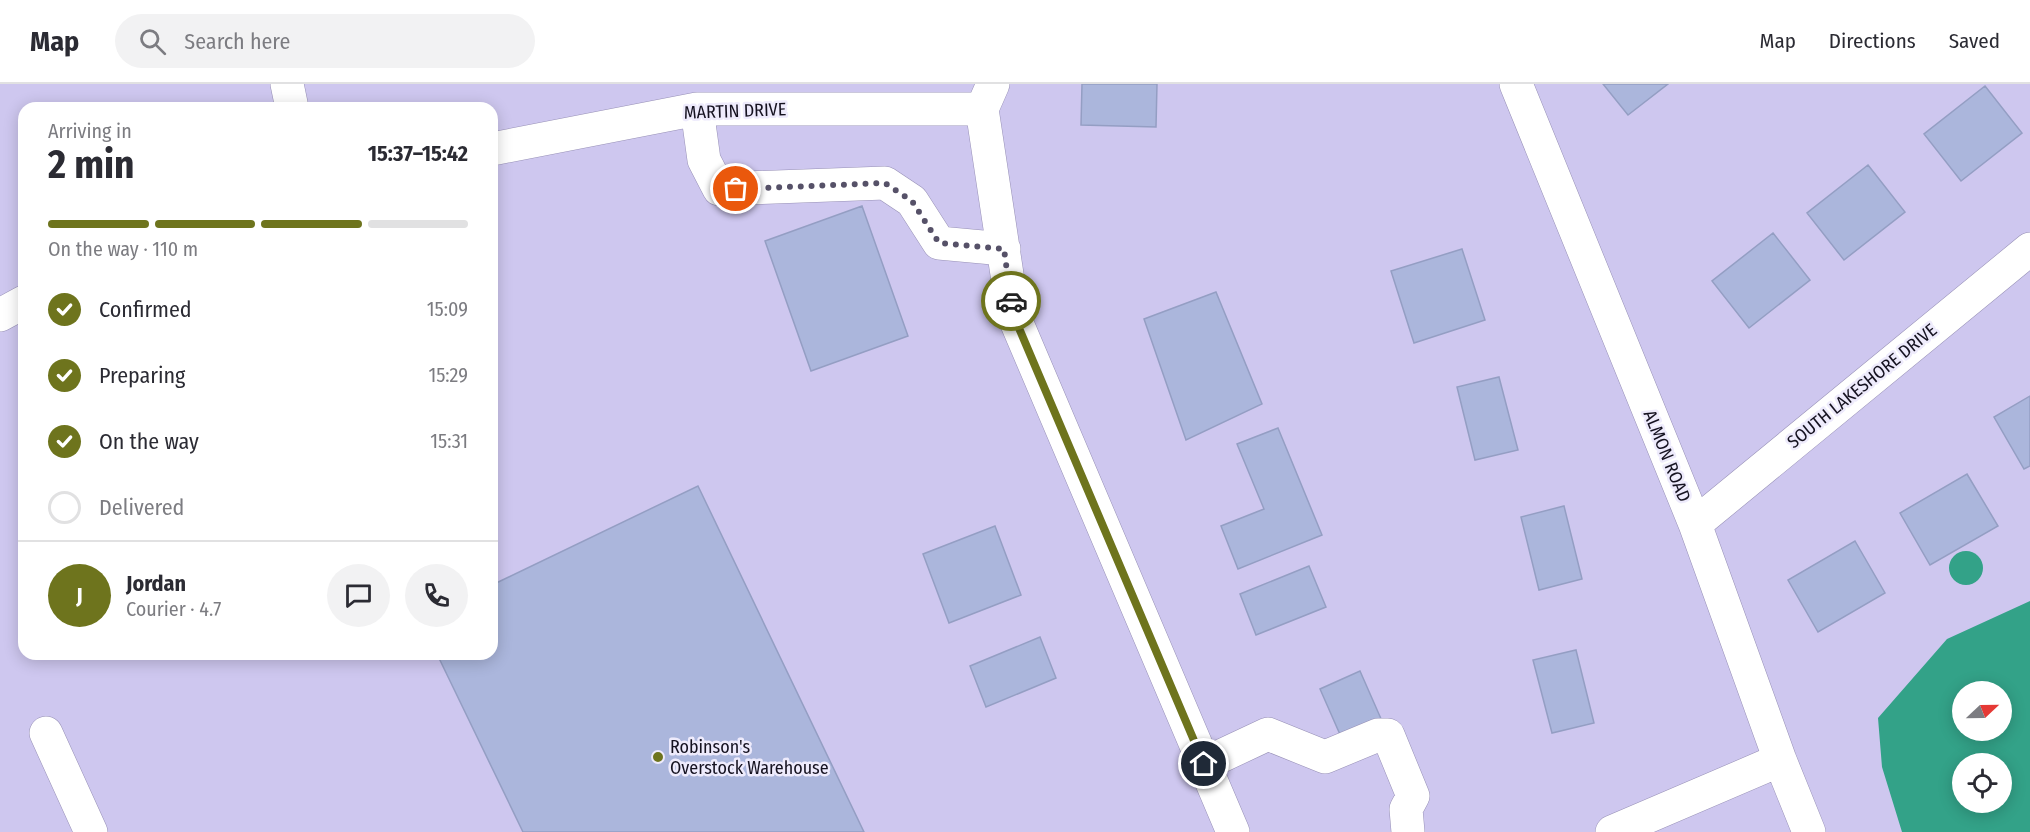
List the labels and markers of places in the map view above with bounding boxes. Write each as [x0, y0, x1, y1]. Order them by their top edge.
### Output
pin [710, 163, 761, 214]
place label: Robinson's Overstock Warehouse [670, 736, 829, 779]
pin [1178, 738, 1229, 789]
marker: Robinson's Overstock Warehouse [651, 750, 665, 764]

